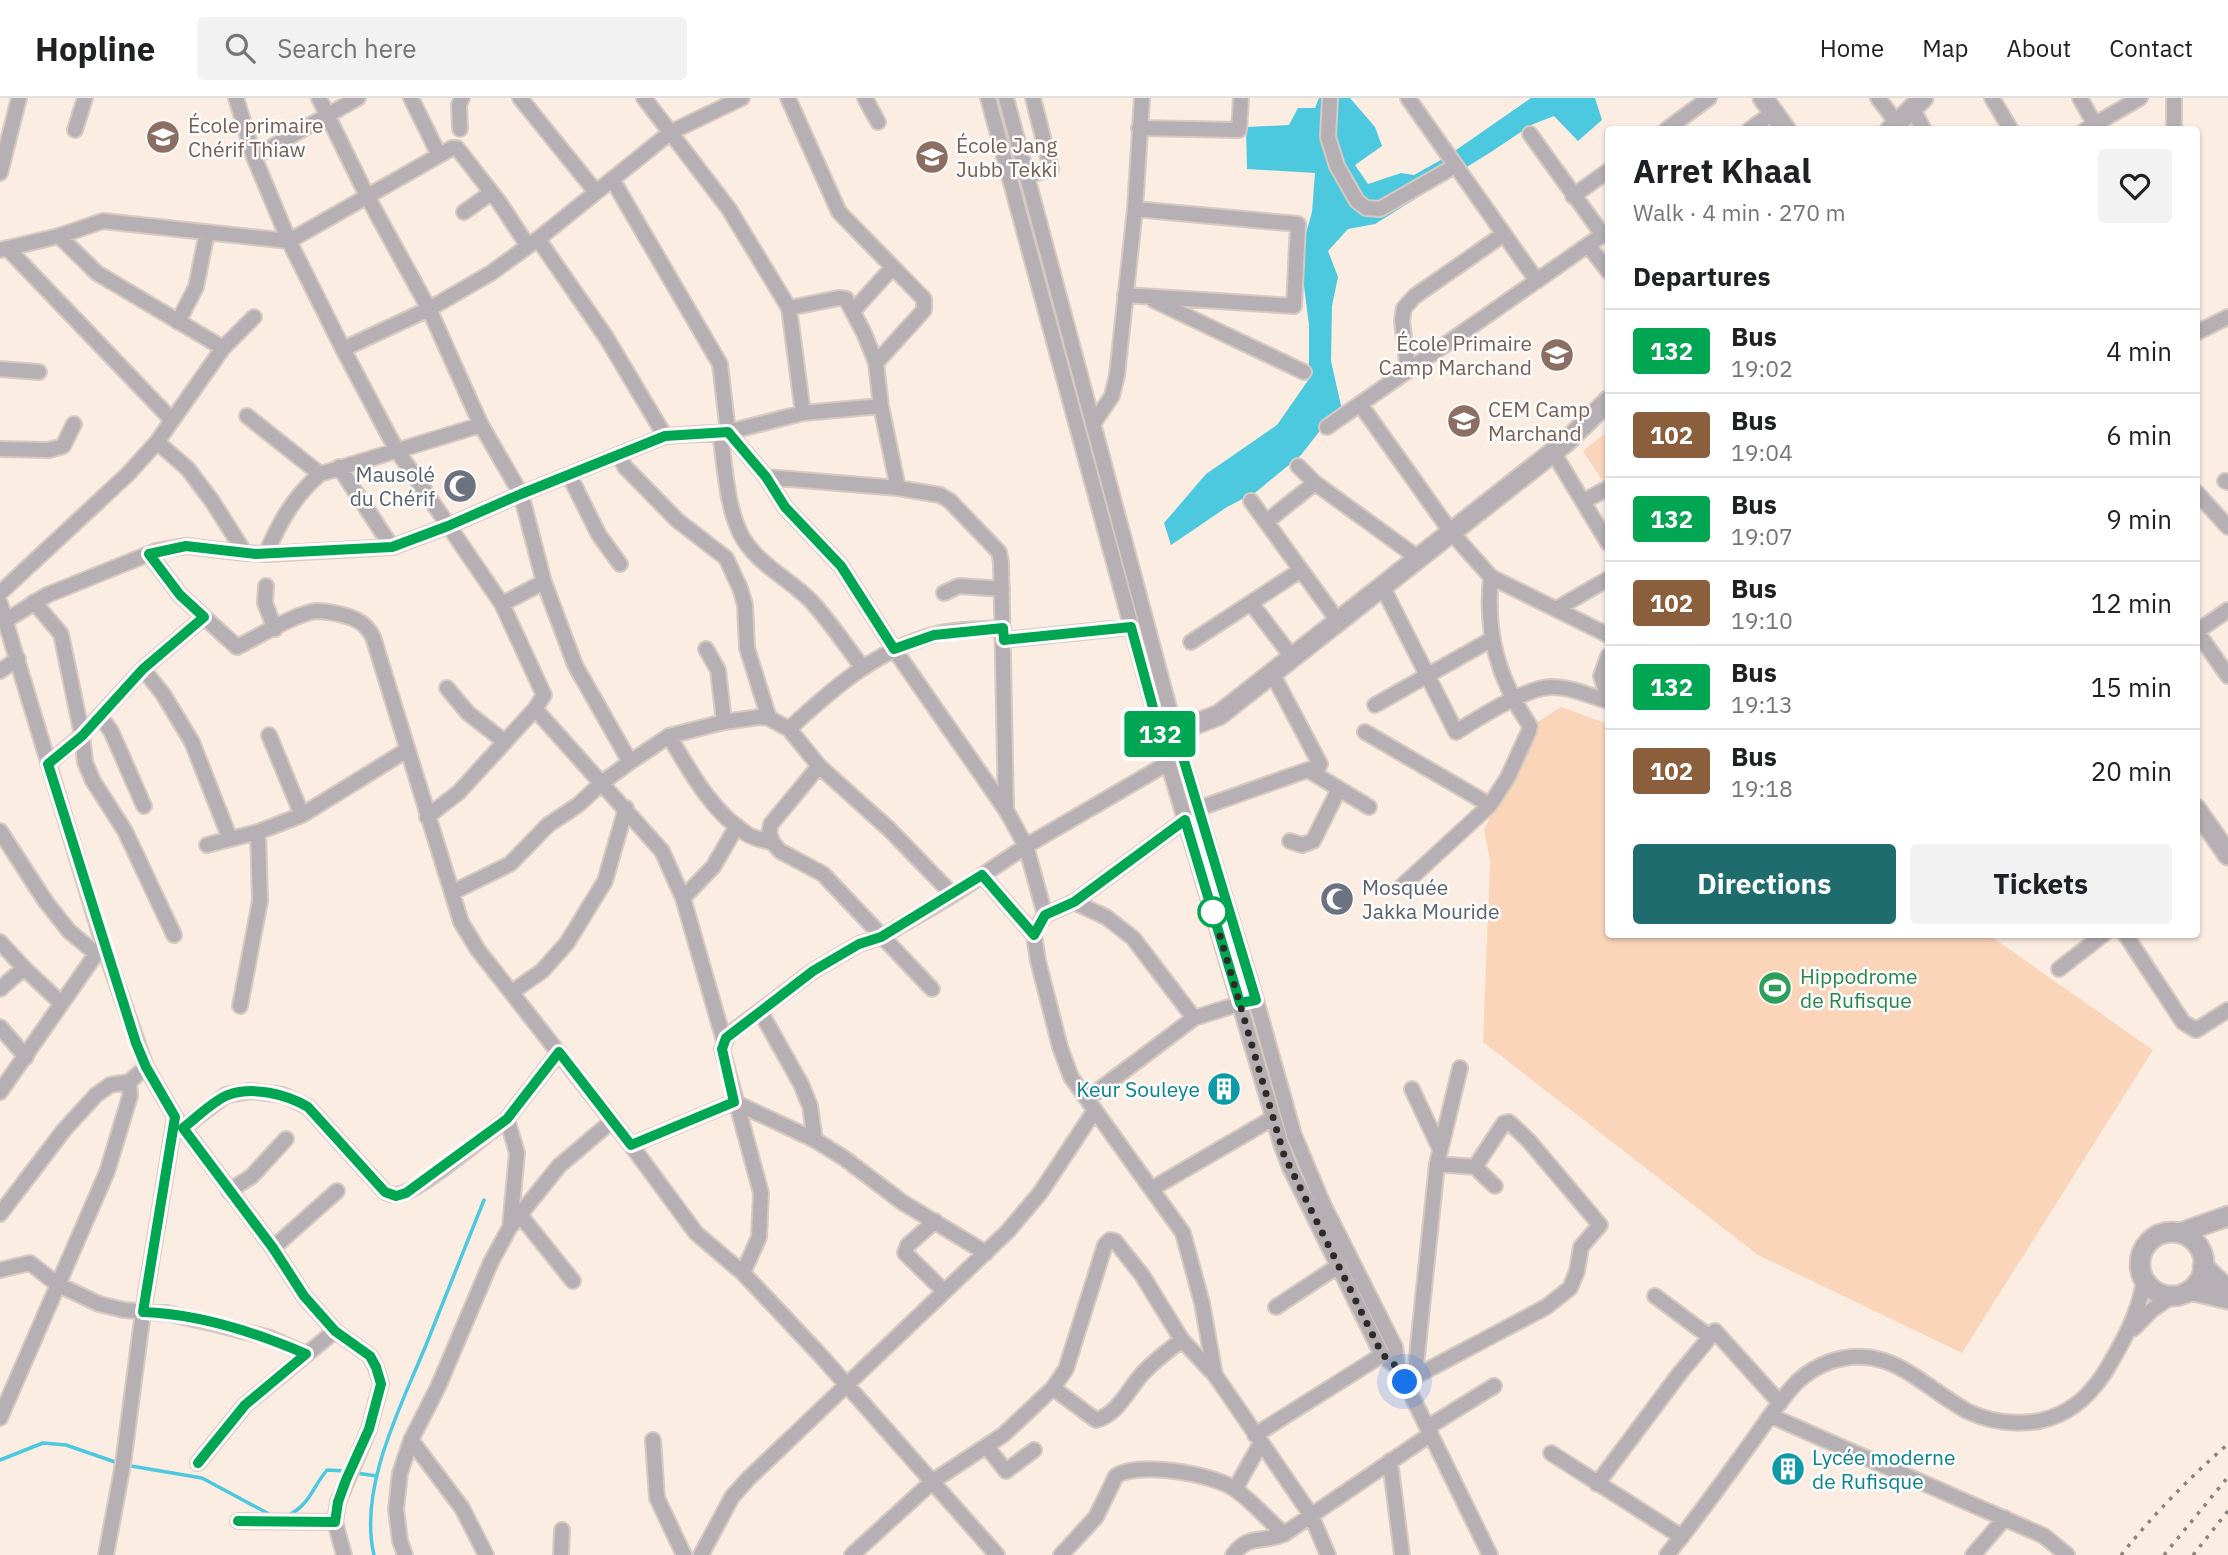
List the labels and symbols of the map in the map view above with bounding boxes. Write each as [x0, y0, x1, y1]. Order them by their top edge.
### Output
place label: École primaire Chérif Thiaw [188, 111, 324, 163]
school or university icon: École primaire Chérif Thiaw [144, 118, 182, 156]
place label: École Jang Jubb Tekki [956, 131, 1058, 183]
school or university icon: École Jang Jubb Tekki [913, 138, 951, 176]
place label: École Primaire Camp Marchand [1379, 329, 1532, 381]
school or university icon: École Primaire Camp Marchand [1538, 336, 1576, 374]
place label: CEM Camp Marchand [1488, 395, 1590, 447]
school or university icon: CEM Camp Marchand [1445, 402, 1483, 440]
place label: Mausolé du Chérif [350, 460, 435, 512]
mosque icon: Mausolé du Chérif [441, 467, 479, 505]
line badge: 132 [1120, 711, 1200, 757]
place label: Mosquée Jakka Mouride [1362, 873, 1500, 925]
mosque icon: Mosquée Jakka Mouride [1318, 880, 1356, 918]
unlabelled marker [1198, 897, 1228, 927]
place label: Hippodrome de Rufisque [1800, 962, 1918, 1014]
sports icon: Hippodrome de Rufisque [1756, 969, 1794, 1007]
building icon: Keur Souleye [1205, 1070, 1243, 1108]
place label: Keur Souleye [1076, 1075, 1200, 1103]
your location [1387, 1364, 1422, 1399]
place label: Lycée moderne de Rufisque [1812, 1443, 1955, 1495]
building icon: Lycée moderne de Rufisque [1769, 1450, 1807, 1488]

